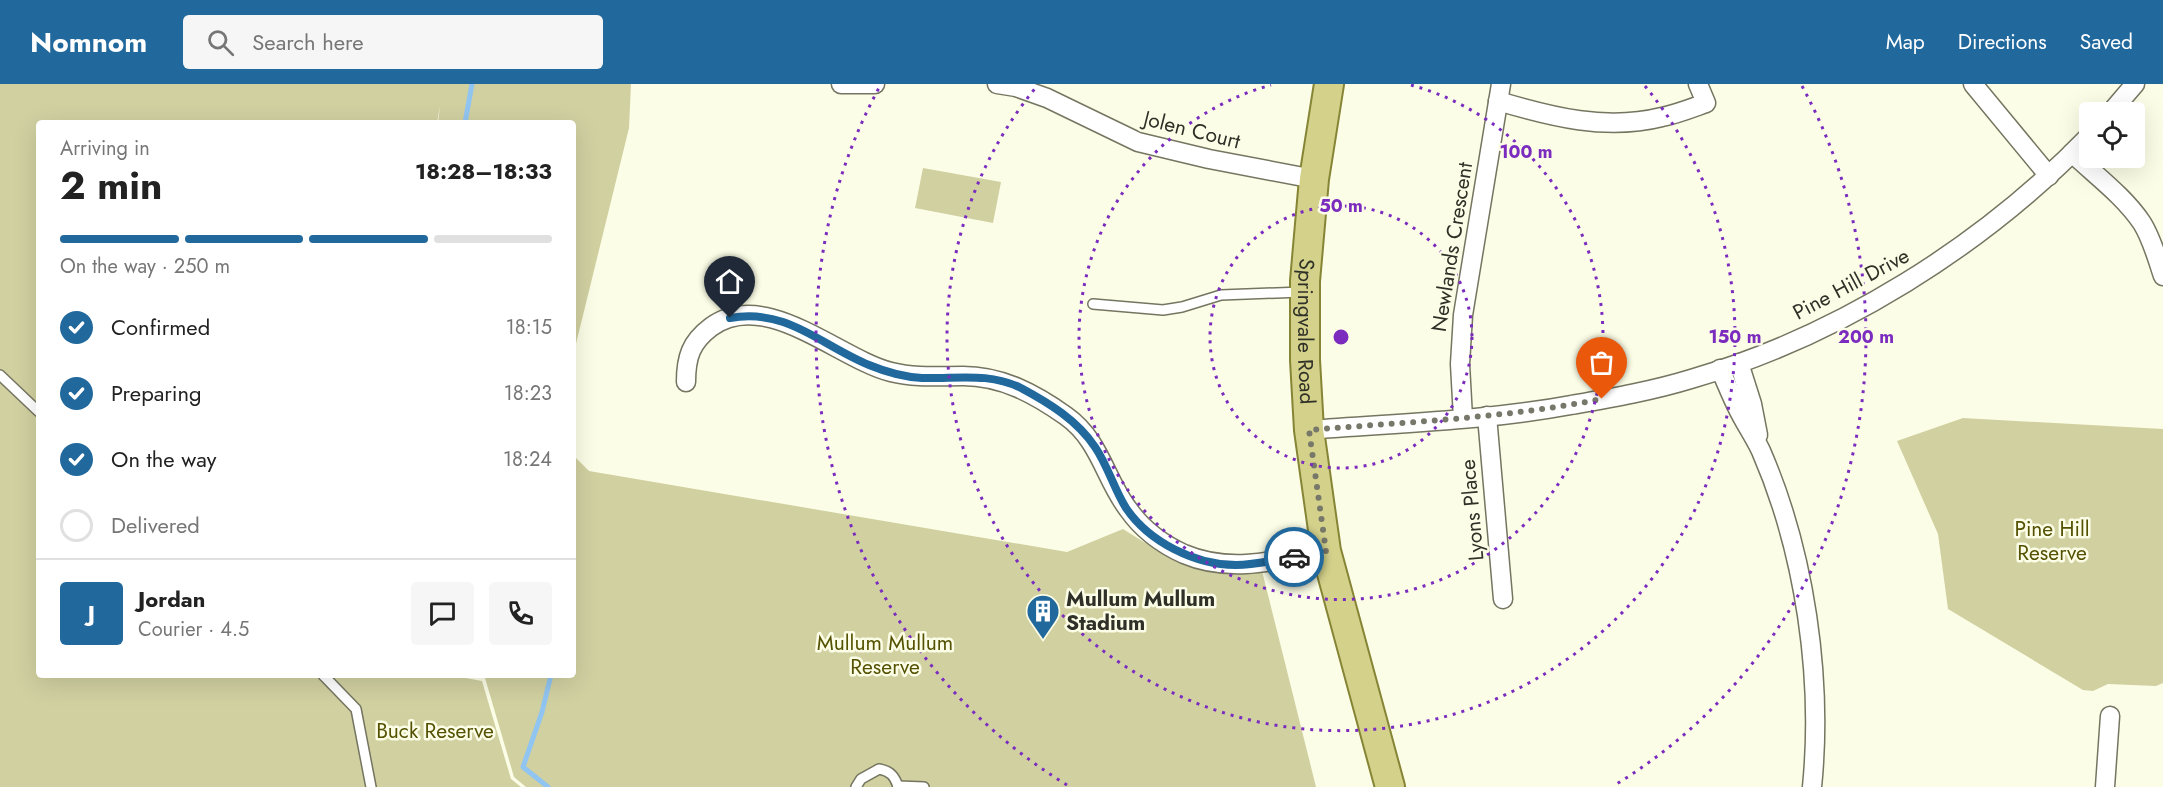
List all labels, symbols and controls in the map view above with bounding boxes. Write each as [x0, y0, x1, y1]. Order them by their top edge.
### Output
search box [183, 15, 603, 69]
text: Nomnom [30, 22, 147, 63]
icon: search [204, 26, 237, 59]
text: Search here [252, 26, 364, 58]
text: Map [1886, 27, 1925, 57]
text: Directions [1958, 27, 2047, 57]
text: Saved [2080, 27, 2133, 57]
map controls [2079, 102, 2145, 168]
button: locate [2079, 102, 2145, 168]
street label: Jolen Court [1138, 103, 1243, 156]
text: Arriving in [60, 134, 150, 163]
text: 100 m [1499, 139, 1553, 165]
text: 18:28–18:33 [415, 155, 552, 187]
text: 2 min [60, 157, 162, 214]
street label: Newlands Crescent [1424, 160, 1480, 334]
text: 50 m [1319, 193, 1363, 219]
street label: Pine Hill Drive [1787, 241, 1915, 327]
text: On the way · 250 m [60, 252, 230, 281]
pin [704, 256, 755, 318]
street label: Springvale Road [1290, 257, 1323, 405]
icon: home [713, 265, 746, 298]
icon: check [60, 311, 93, 344]
text: Confirmed [111, 311, 210, 343]
text: 18:15 [506, 313, 552, 342]
text: 150 m [1709, 324, 1761, 350]
text: 200 m [1838, 324, 1894, 350]
centre of rings [1331, 327, 1351, 347]
pin [1576, 337, 1627, 399]
icon: bag [1585, 346, 1618, 379]
icon: check [60, 377, 93, 410]
text: Preparing [111, 377, 202, 409]
text: 18:23 [504, 379, 552, 408]
icon: check [60, 443, 93, 476]
text: On the way [111, 443, 216, 475]
text: 18:24 [503, 445, 552, 474]
street label: Lyons Place [1453, 458, 1491, 562]
text: Delivered [111, 509, 200, 541]
park label: Pine Hill Reserve [2014, 514, 2090, 568]
courier [1264, 527, 1324, 587]
icon: car [1278, 541, 1311, 574]
button: chat [411, 582, 474, 645]
button: phone [489, 582, 552, 645]
text: Jordan [138, 583, 205, 615]
place label: Mullum Mullum Stadium [1066, 584, 1215, 638]
building icon: Mullum Mullum Stadium [1025, 593, 1061, 640]
text: J [88, 597, 95, 629]
text: Courier · 4.5 [138, 615, 249, 644]
park label: Mullum Mullum Reserve [817, 628, 953, 682]
park label: Buck Reserve [376, 716, 494, 746]

